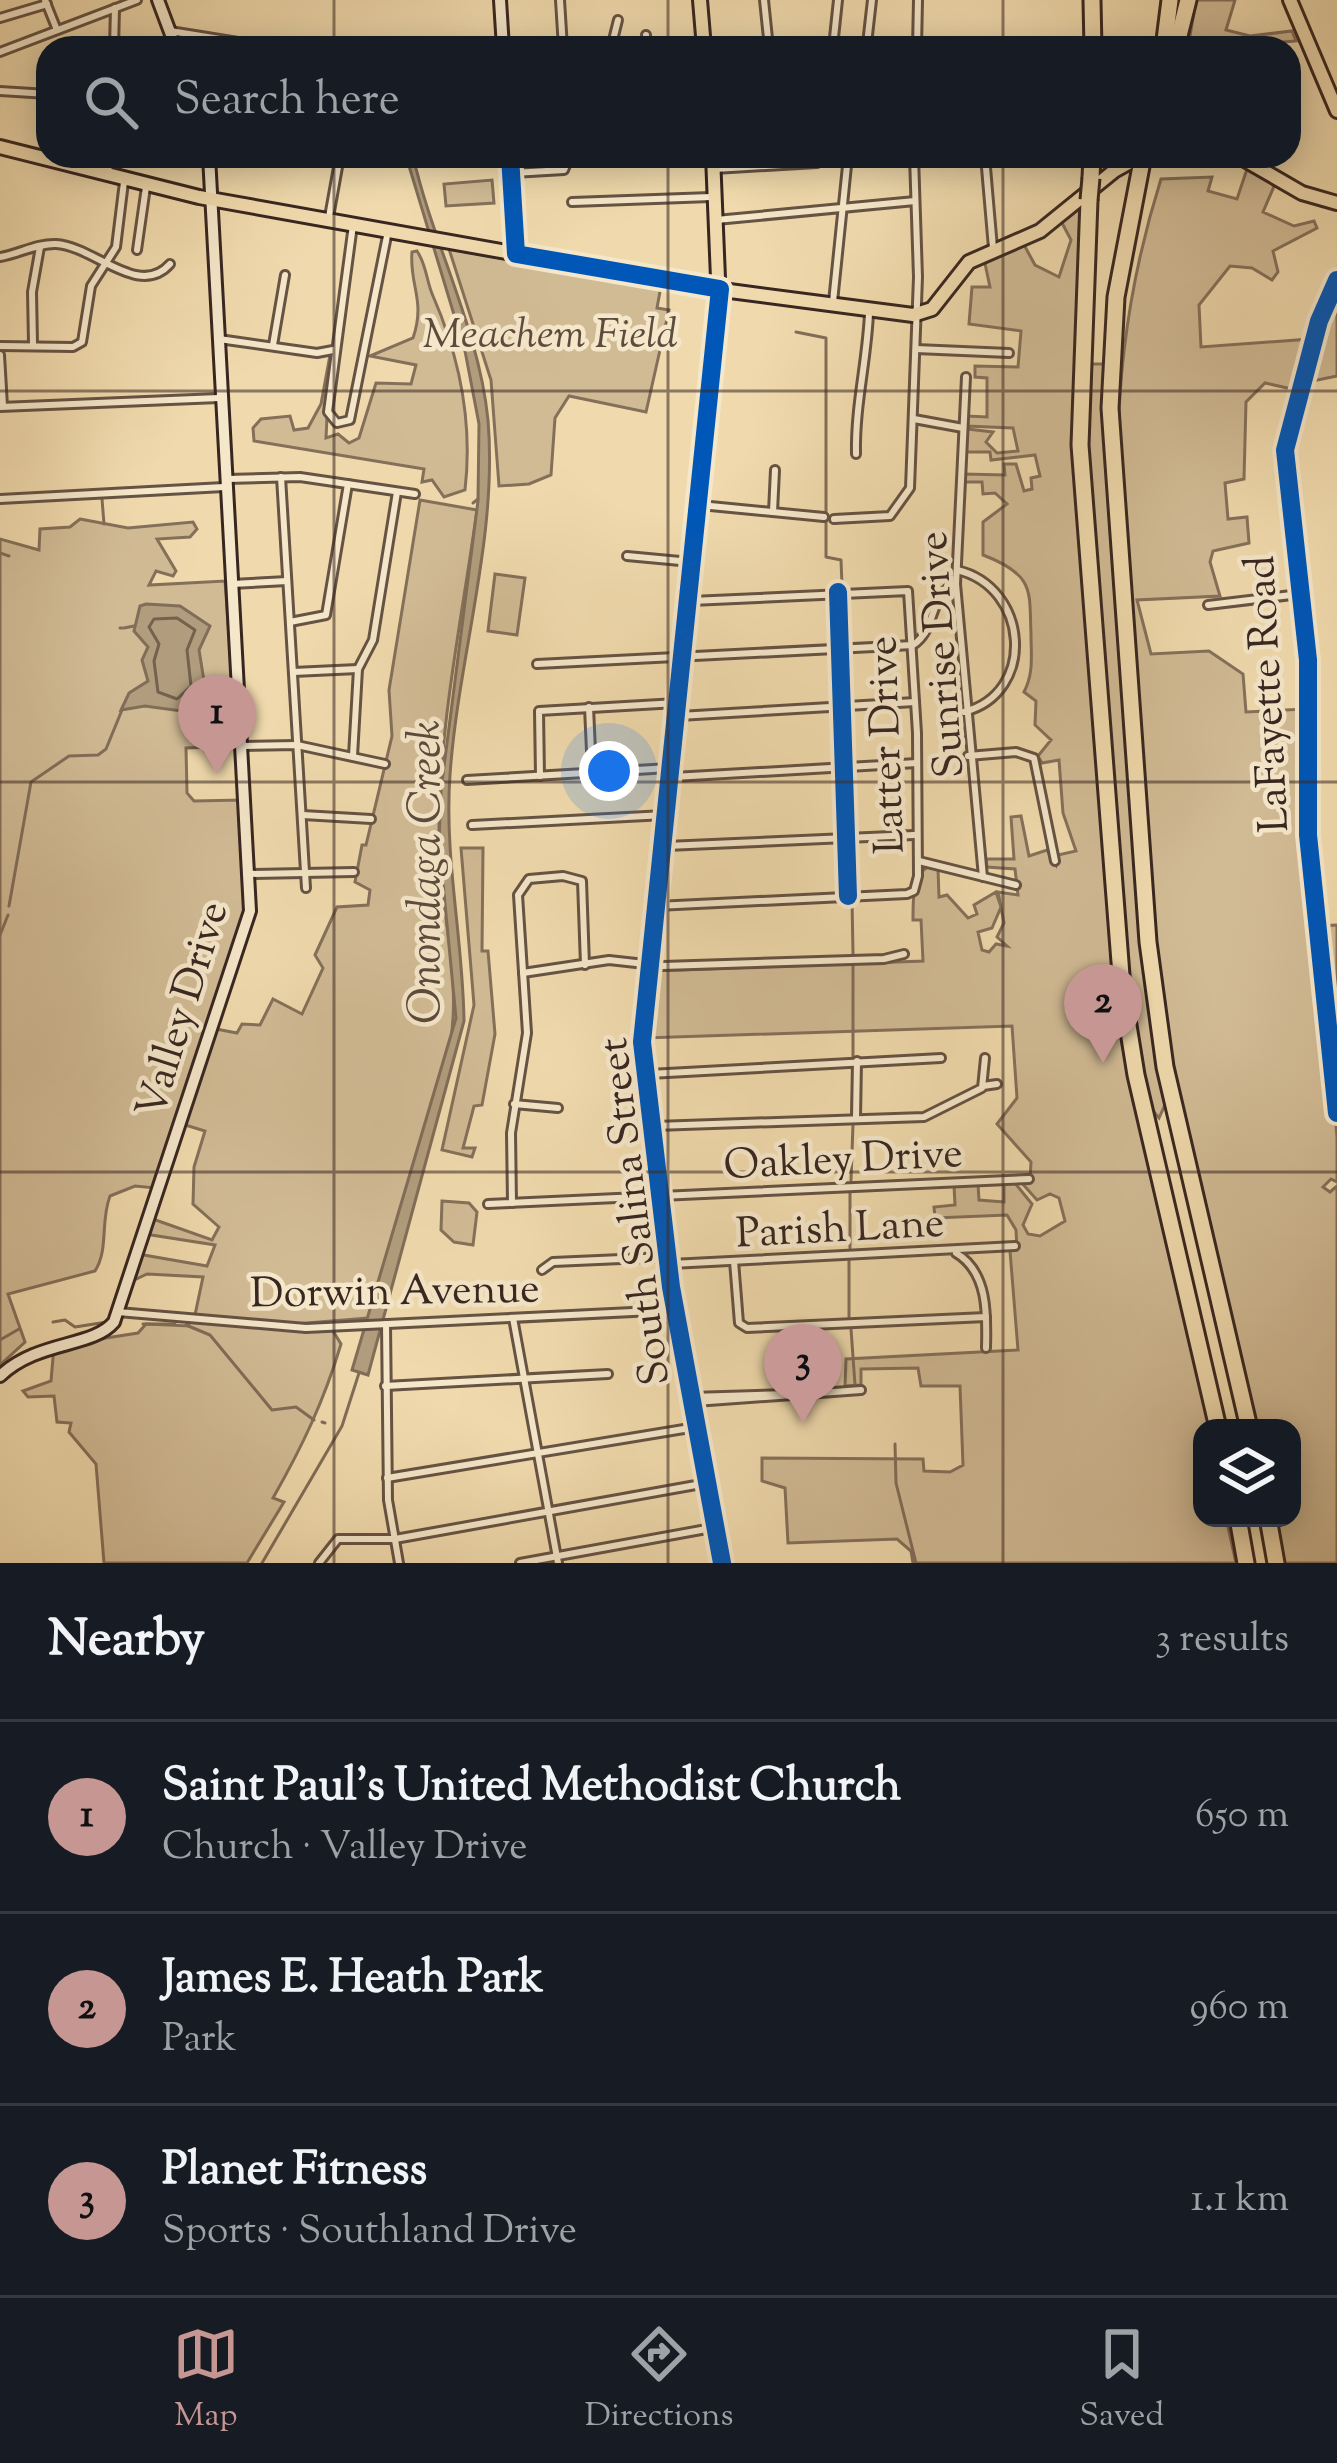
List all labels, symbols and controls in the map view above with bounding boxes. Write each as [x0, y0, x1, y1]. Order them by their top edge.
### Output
search box [36, 36, 1301, 168]
icon: search [78, 69, 144, 135]
text: Search here [174, 70, 400, 135]
park label: Meachem Field [423, 307, 678, 367]
street label: Sunrise Drive [905, 529, 983, 780]
street label: LaFayette Road [1233, 554, 1307, 834]
street label: Latter Drive [855, 635, 923, 855]
pin: 1 [178, 675, 256, 774]
water label: Onondaga Creek [396, 720, 461, 1024]
your location [579, 741, 639, 801]
street label: Valley Drive [123, 895, 246, 1126]
pin: 2 [1064, 964, 1142, 1063]
street label: South Salina Street [586, 1034, 688, 1389]
street label: Oakley Drive [722, 1126, 964, 1198]
street label: Parish Lane [735, 1196, 946, 1266]
street label: Dorwin Avenue [250, 1261, 540, 1327]
pin: 3 [764, 1324, 842, 1423]
map controls [1193, 1419, 1301, 1527]
button: layers [1193, 1419, 1301, 1527]
text: Nearby [48, 1605, 205, 1678]
text: 3 results [1155, 1613, 1289, 1669]
text: Saint Paul's United Methodist Church [162, 1756, 901, 1821]
text: 1 [80, 1789, 94, 1845]
text: 650 m [1195, 1789, 1289, 1845]
text: Church · Valley Drive [162, 1821, 528, 1877]
text: James E. Heath Park [162, 1948, 543, 2013]
text: 2 [78, 1981, 96, 2037]
text: 960 m [1189, 1981, 1289, 2037]
text: Park [162, 2013, 237, 2069]
text: Planet Fitness [162, 2140, 427, 2205]
text: 3 [79, 2173, 95, 2229]
text: 1.1 km [1191, 2173, 1289, 2229]
text: Sports · Southland Drive [162, 2205, 577, 2261]
tab: Map [173, 2321, 239, 2441]
tab: Directions [585, 2321, 734, 2441]
tab: Saved [1079, 2321, 1164, 2441]

